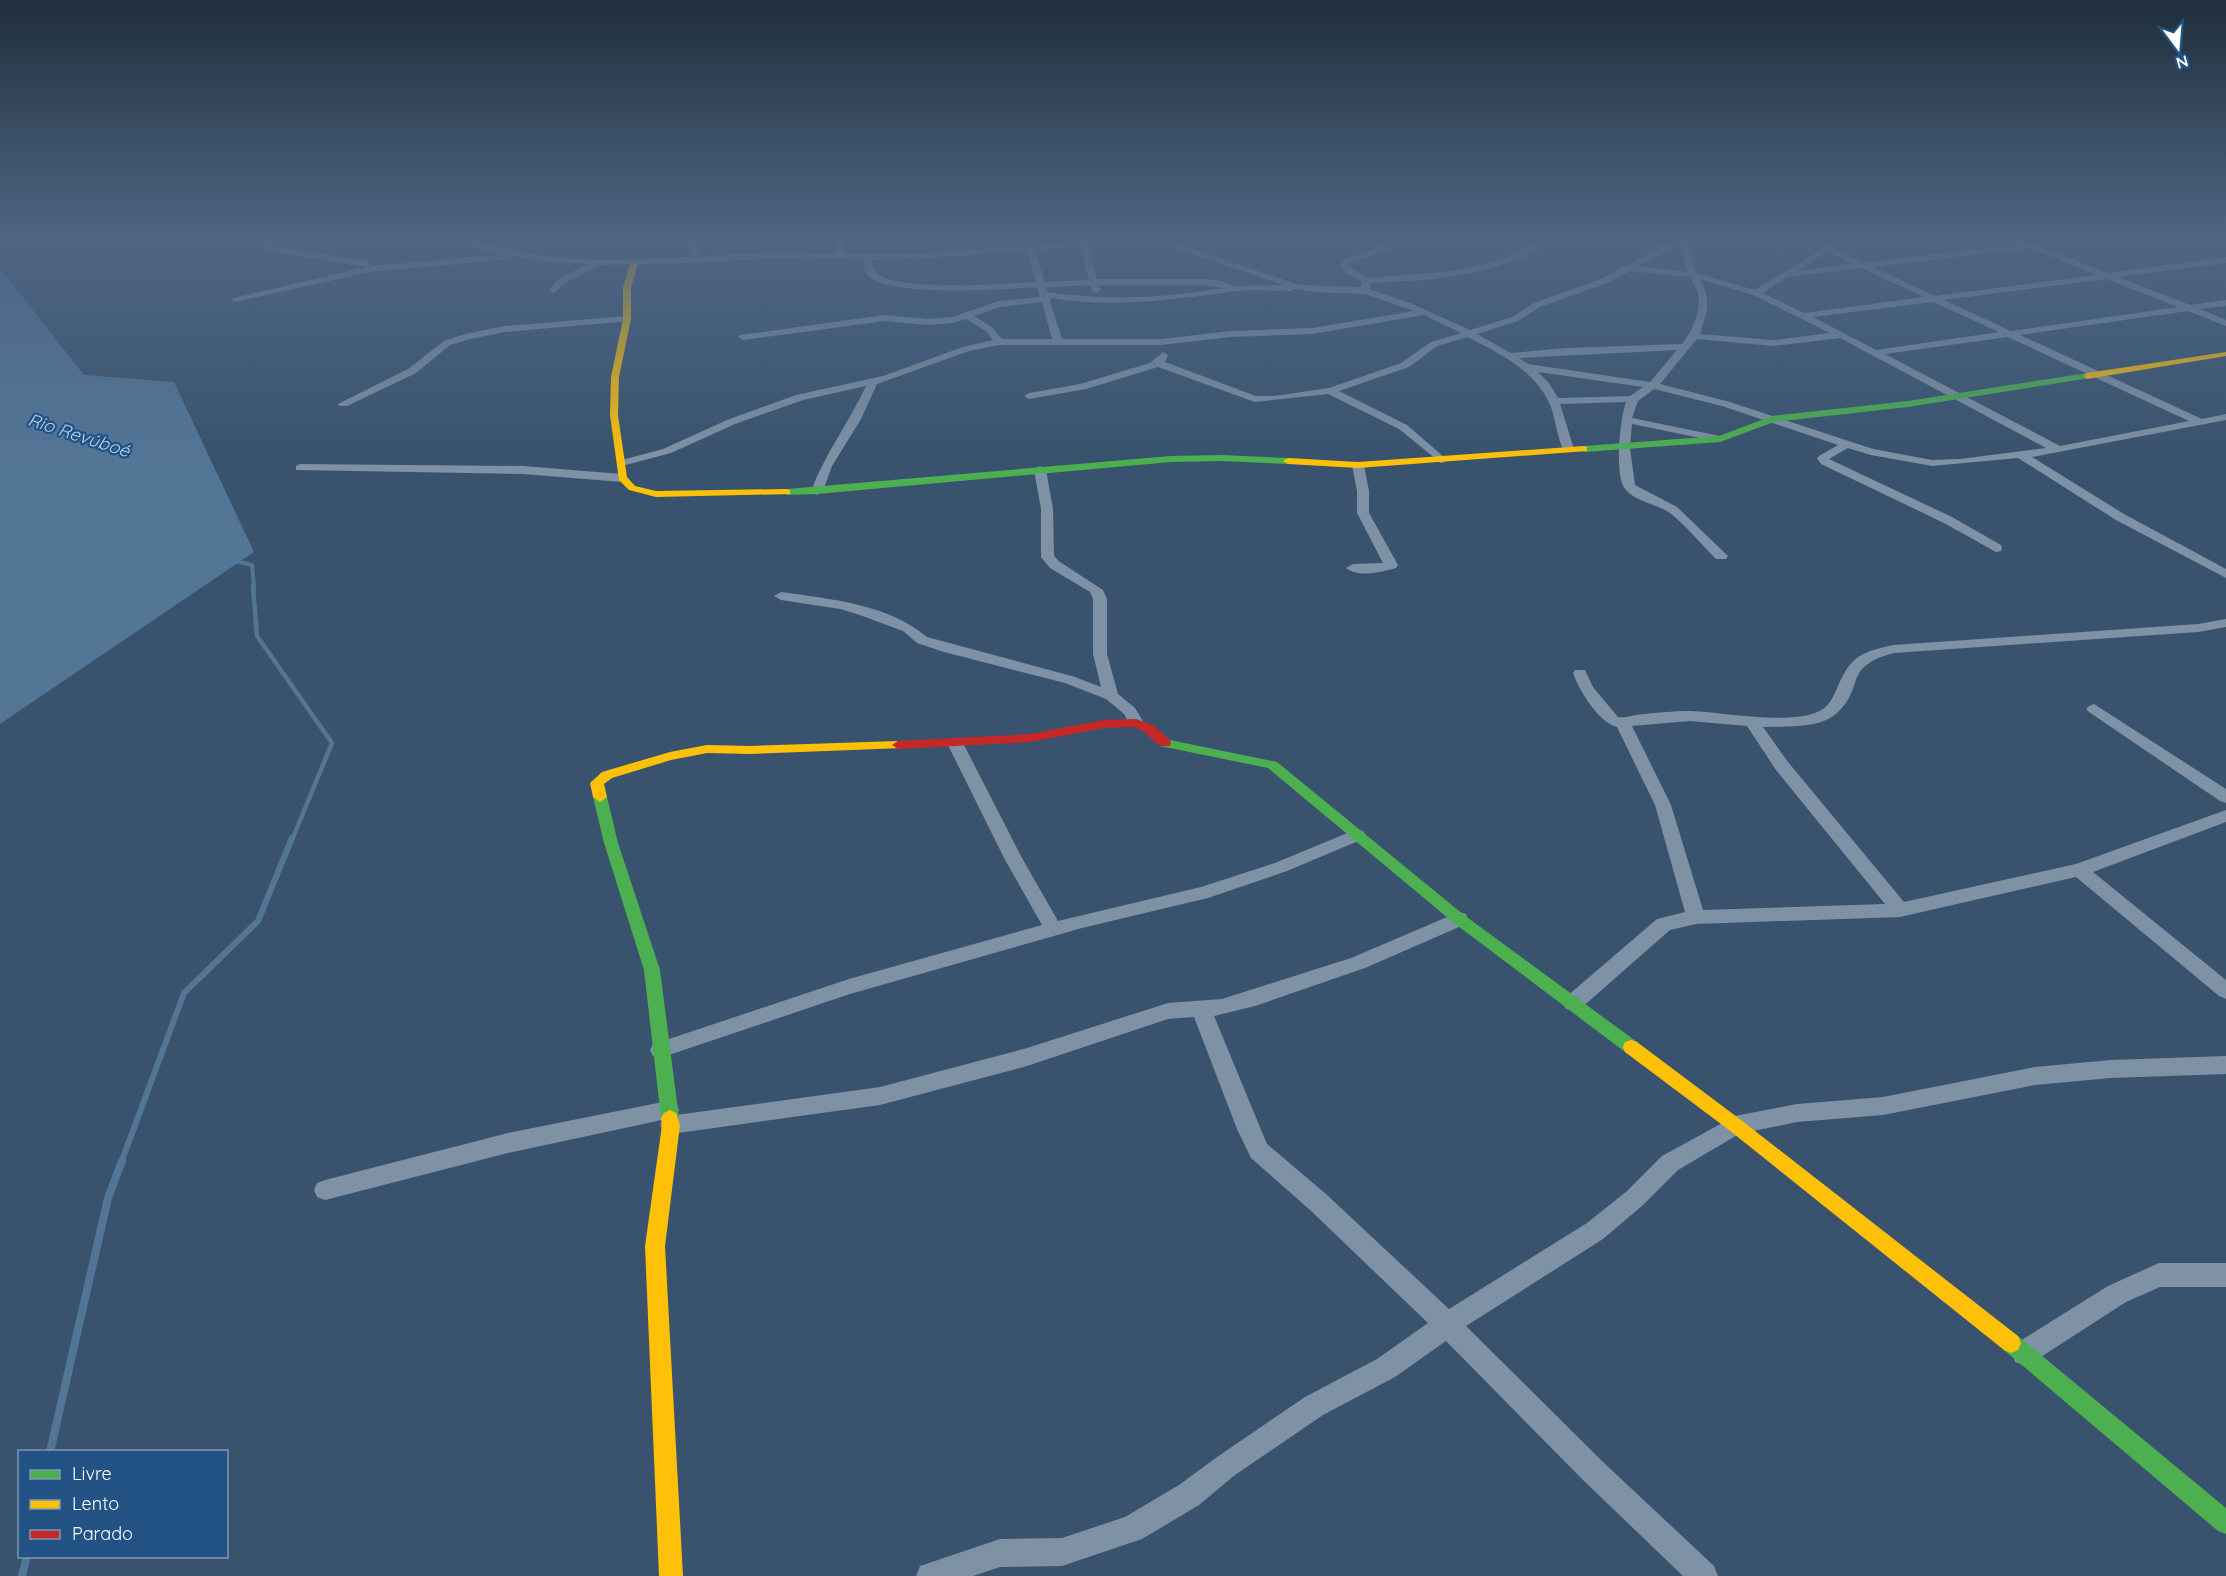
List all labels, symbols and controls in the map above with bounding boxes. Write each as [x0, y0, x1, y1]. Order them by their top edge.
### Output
north arrow [2148, 18, 2208, 78]
text: N [2174, 51, 2191, 74]
water label: Rio Revúboé [25, 408, 133, 462]
legend [18, 1450, 228, 1558]
text: Livre [72, 1462, 112, 1485]
text: Lento [72, 1492, 119, 1515]
text: Parado [72, 1522, 133, 1545]

